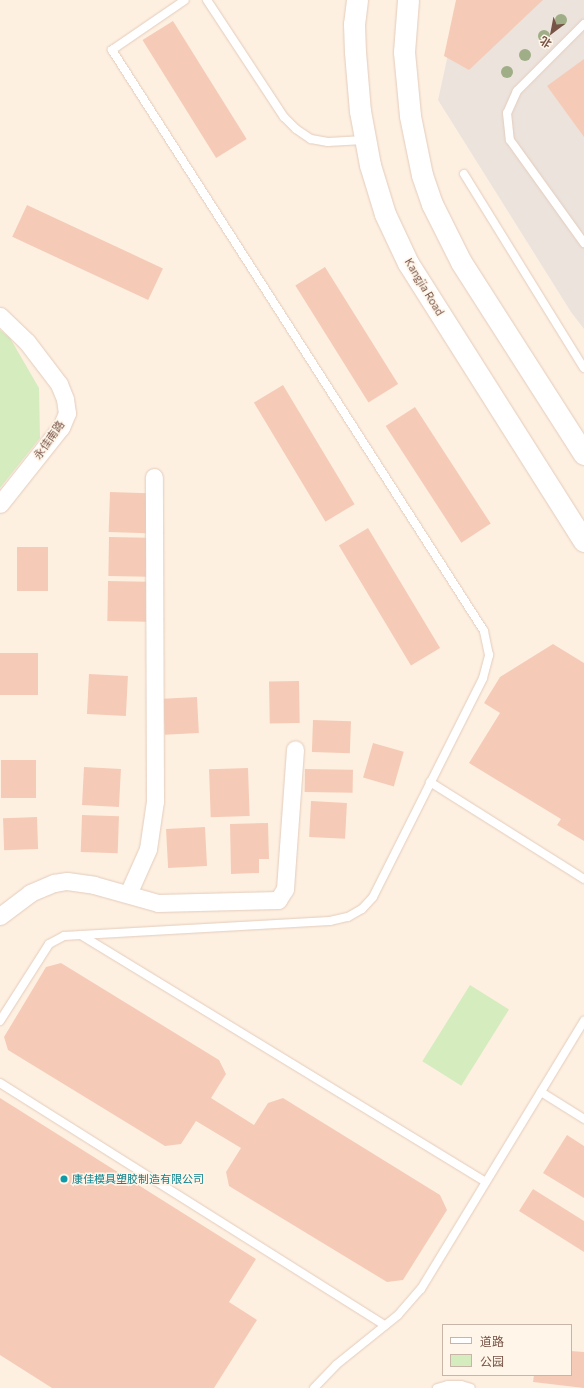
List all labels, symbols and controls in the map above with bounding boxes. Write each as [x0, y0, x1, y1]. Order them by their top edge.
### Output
north arrow [532, 12, 572, 52]
text: 北 [537, 34, 553, 51]
street label: Kangjia Road [402, 256, 446, 318]
street label: 永佳南路 [31, 418, 67, 462]
place label: 康佳模具塑胶制造有限公司 [72, 1172, 204, 1186]
marker: 康佳模具塑胶制造有限公司 [59, 1174, 69, 1184]
legend [442, 1324, 572, 1376]
text: 道路 [480, 1334, 504, 1348]
text: 公园 [480, 1354, 504, 1368]

